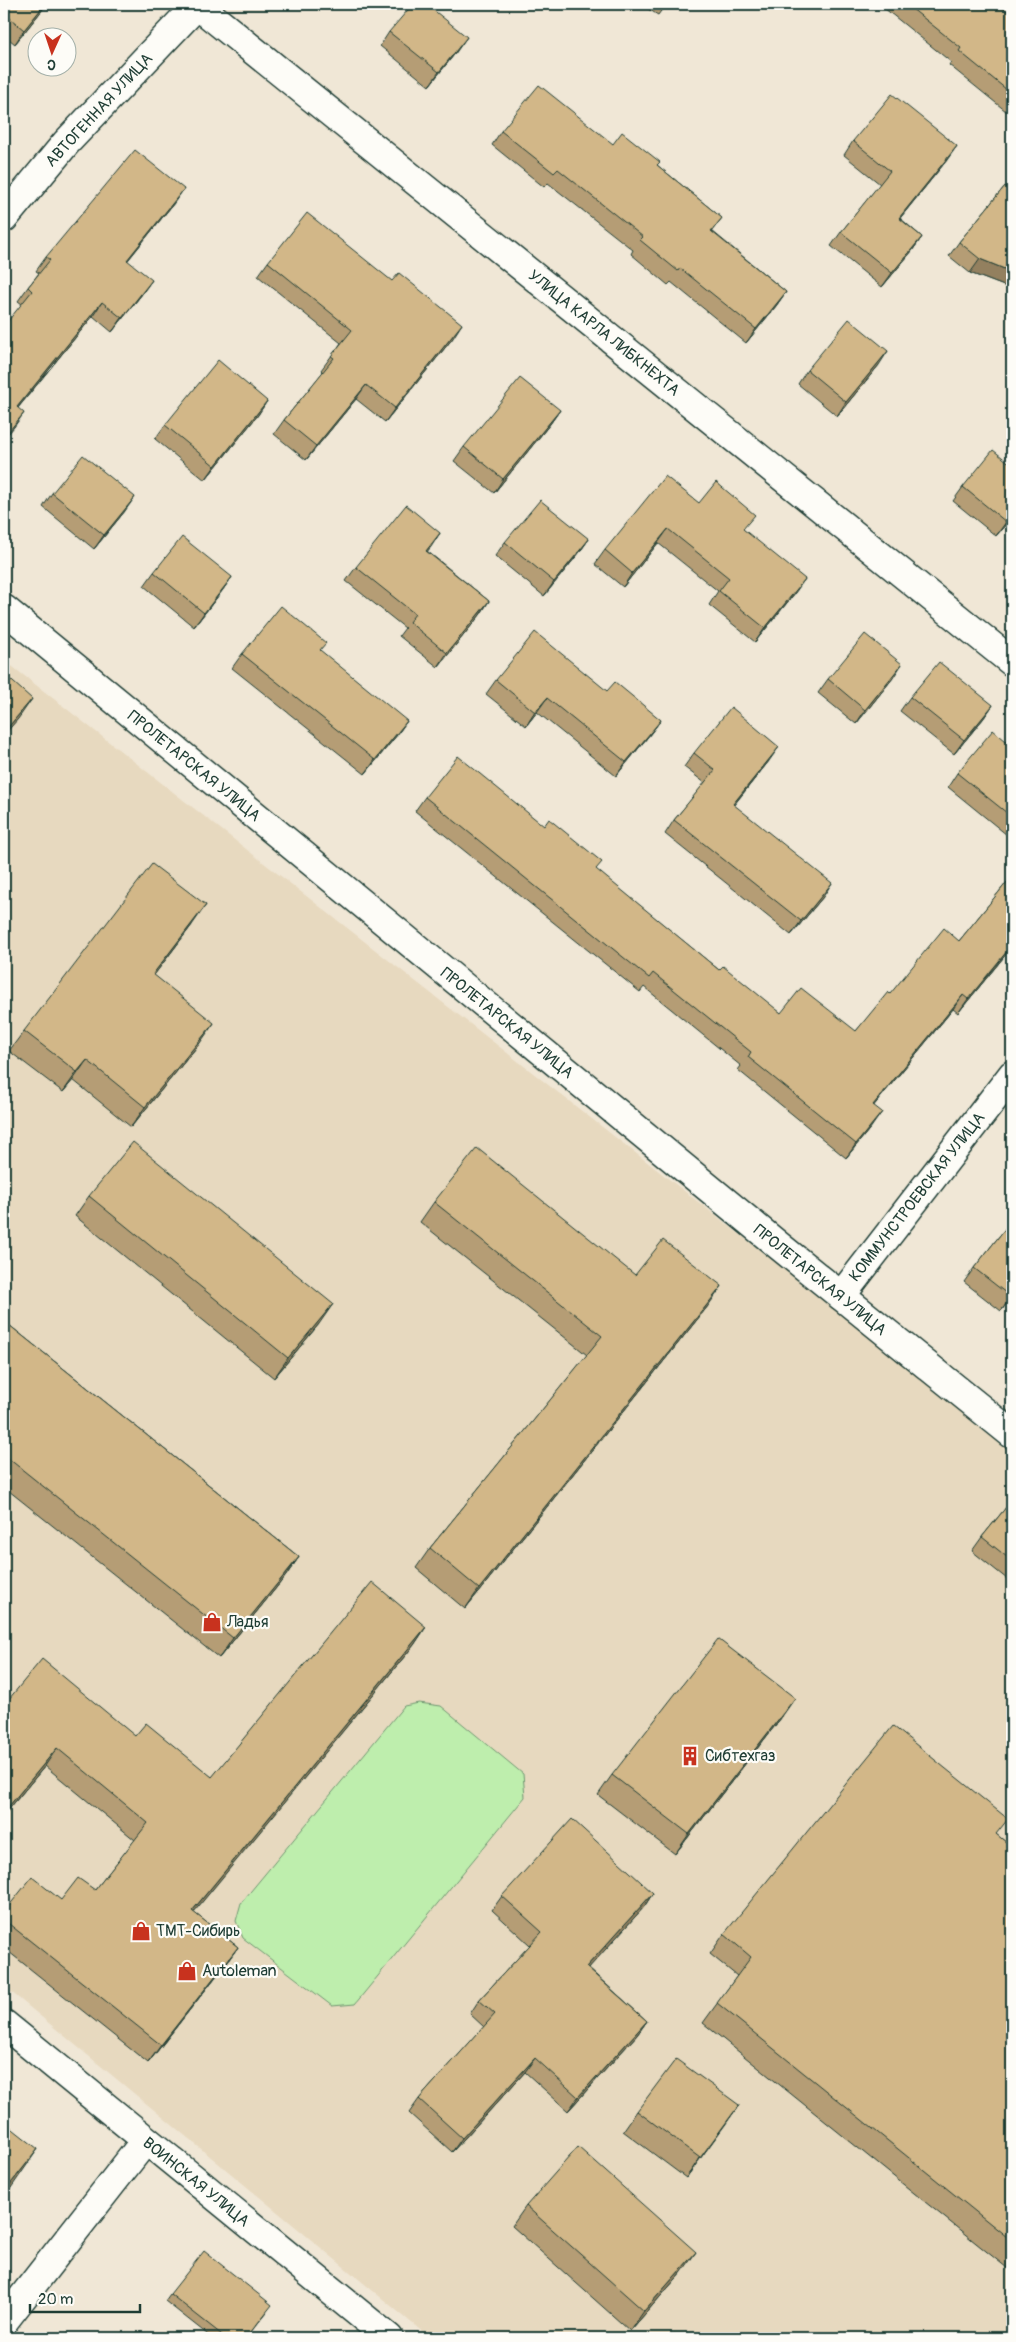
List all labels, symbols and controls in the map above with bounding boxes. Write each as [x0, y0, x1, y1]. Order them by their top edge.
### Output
north arrow [28, 28, 78, 78]
street label: АВТОГЕННАЯ УЛИЦА [41, 49, 157, 171]
text: С [46, 56, 56, 73]
street label: УЛИЦА КАРЛА ЛИБКНЕХТА [524, 266, 684, 400]
street label: ПРОЛЕТАРСКАЯ УЛИЦА [123, 706, 265, 826]
street label: ПРОЛЕТАРСКАЯ УЛИЦА [436, 963, 578, 1083]
street label: КОММУНСТРОЕВСКАЯ УЛИЦА [845, 1108, 989, 1286]
street label: ПРОЛЕТАРСКАЯ УЛИЦА [749, 1220, 891, 1340]
shop icon: Ладья [201, 1611, 223, 1633]
place label: Ладья [226, 1612, 269, 1632]
building icon: Сибтехгаз [679, 1745, 701, 1767]
place label: Сибтехгаз [705, 1746, 776, 1766]
shop icon: ТМТ-Сибирь [130, 1920, 152, 1942]
place label: ТМТ-Сибирь [156, 1921, 240, 1941]
shop icon: Autoleman [176, 1960, 198, 1982]
place label: Autoleman [202, 1961, 277, 1981]
street label: ВОИНСКАЯ УЛИЦА [139, 2133, 253, 2231]
scale bar [30, 2282, 140, 2314]
text: 20 m [38, 2290, 73, 2309]

